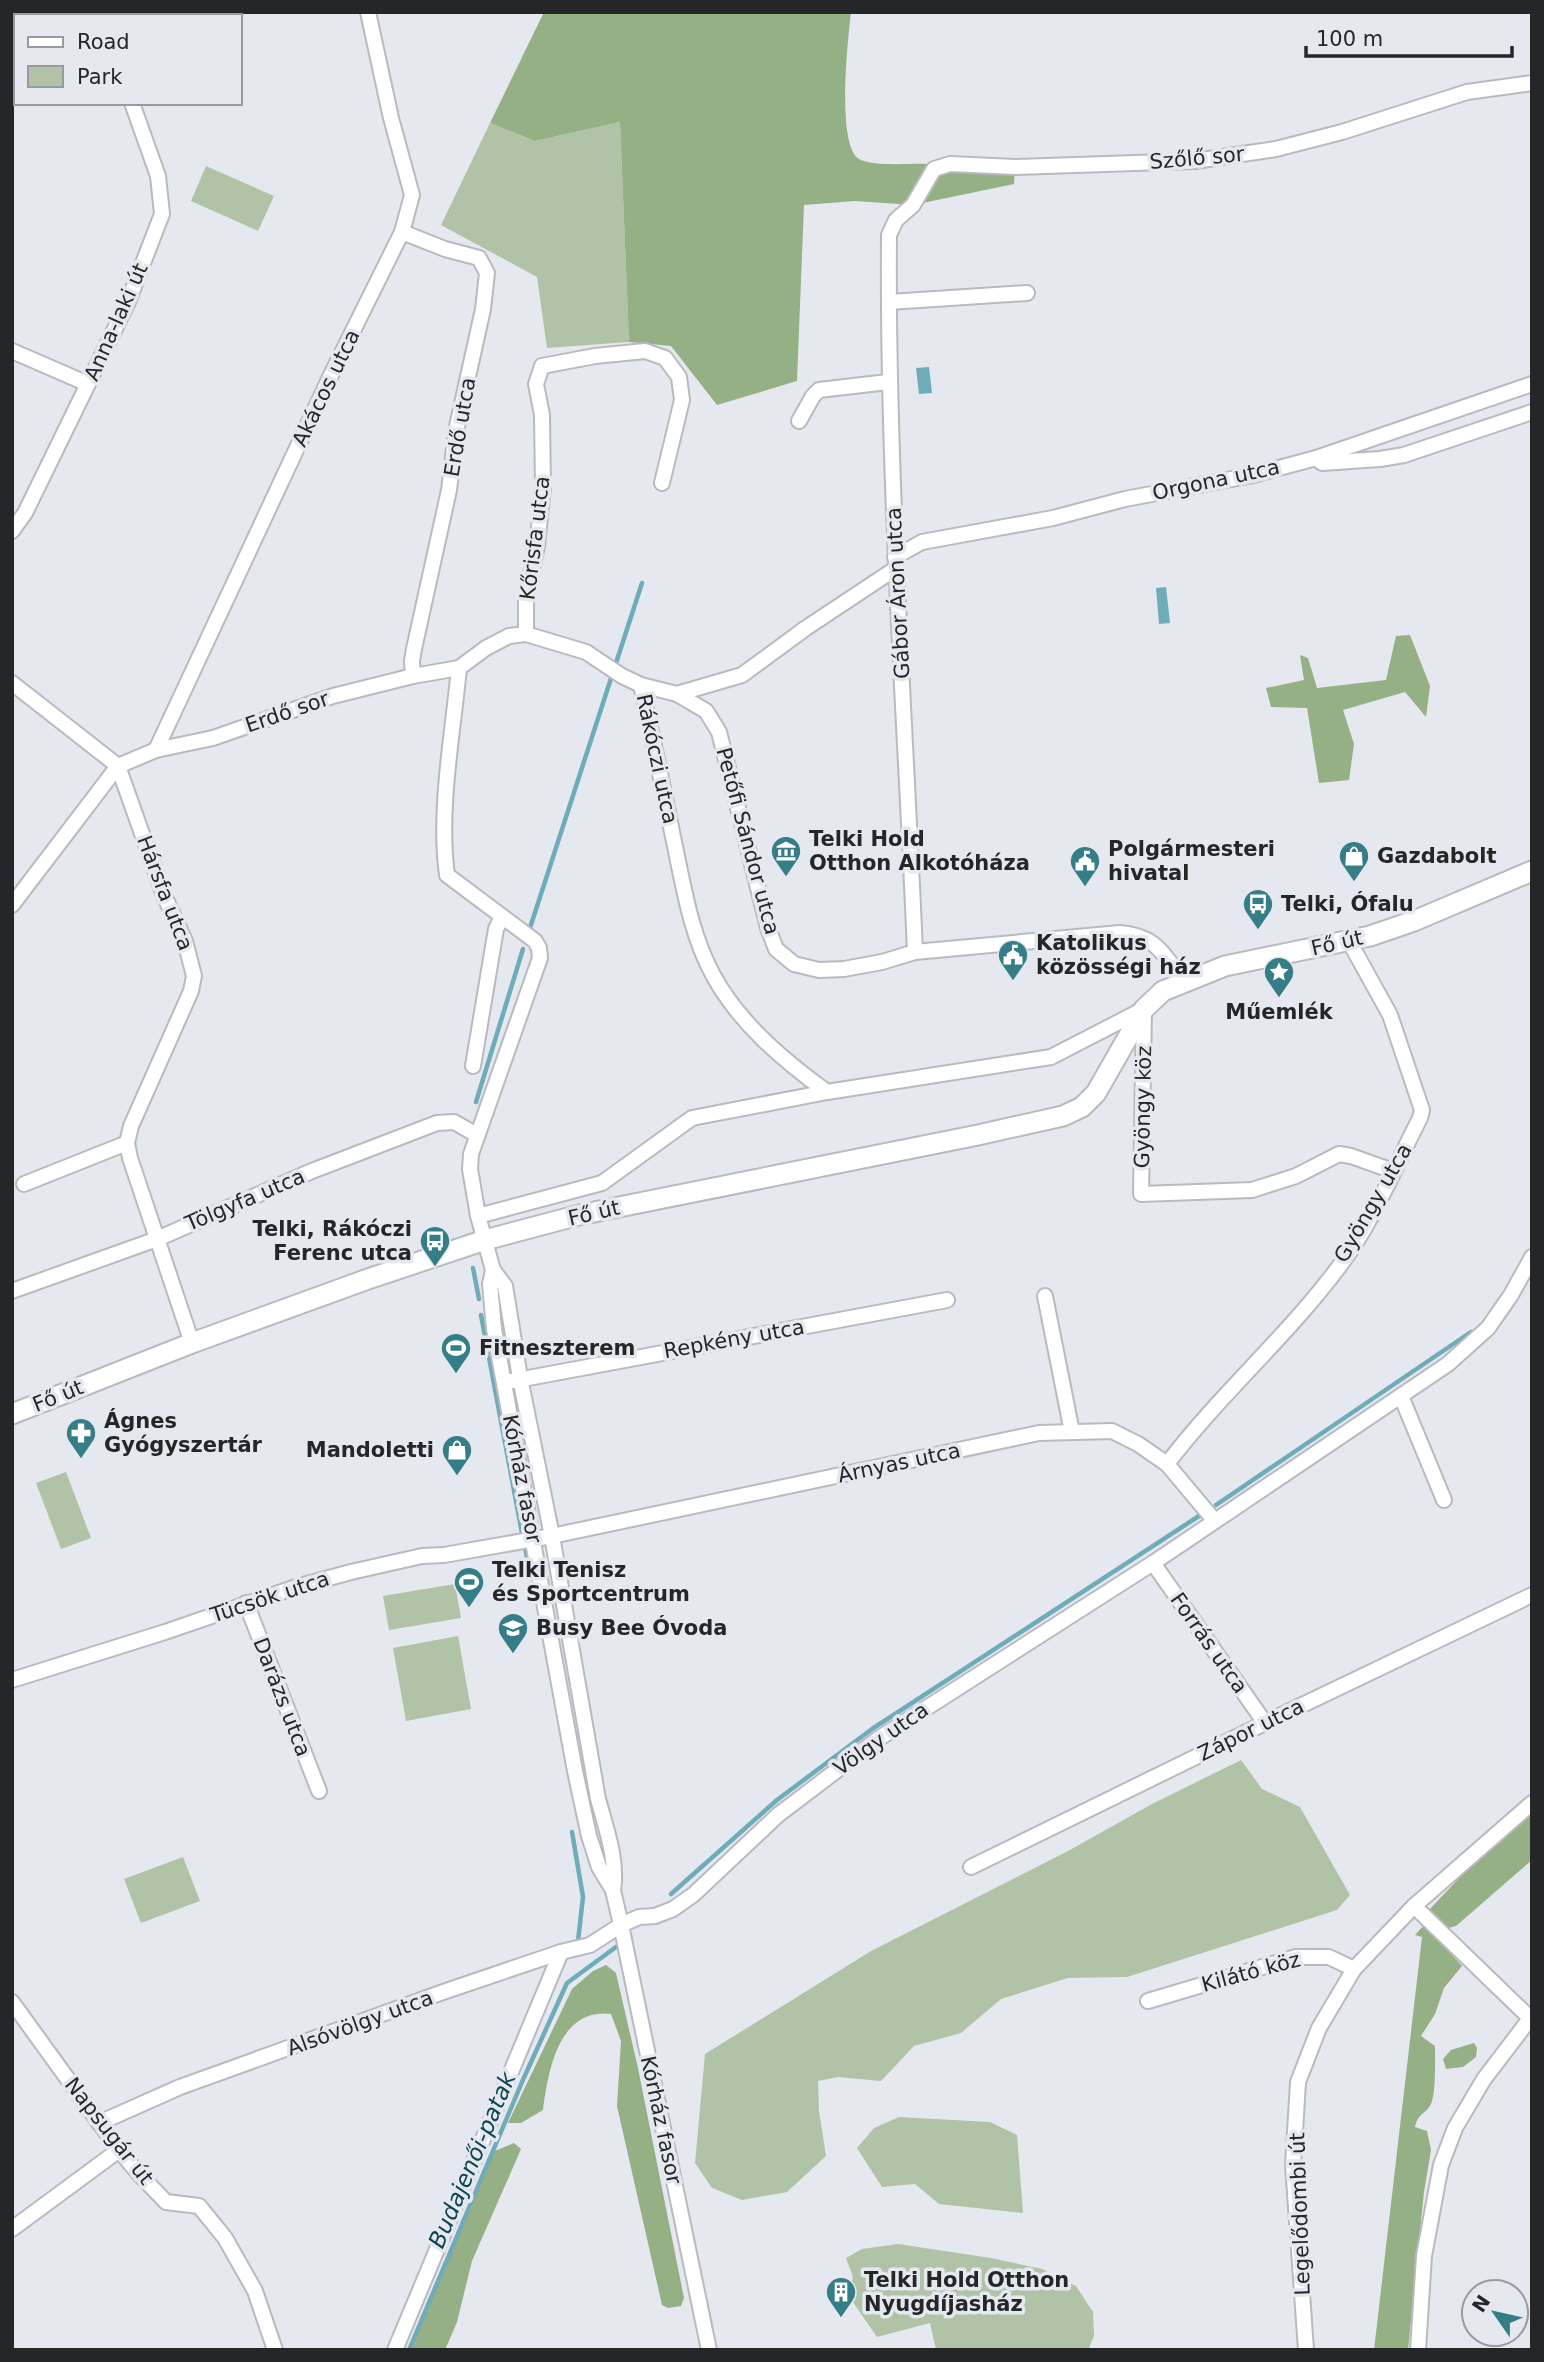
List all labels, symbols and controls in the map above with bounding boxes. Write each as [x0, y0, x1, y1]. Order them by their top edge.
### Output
legend [14, 14, 242, 105]
scale bar [1306, 14, 1512, 58]
text: 100 m [1316, 27, 1383, 51]
text: Road [77, 30, 130, 54]
text: Park [77, 65, 123, 89]
street label: Szőlő sor [1149, 142, 1246, 174]
street label: Anna-laki út [79, 259, 153, 385]
street label: Akácos utca [287, 326, 365, 450]
street label: Erdő utca [439, 375, 481, 479]
street label: Orgona utca [1150, 455, 1282, 505]
street label: Kőrisfa utca [515, 475, 555, 601]
street label: Gábor Áron utca [881, 507, 914, 680]
street label: Erdő sor [242, 686, 332, 737]
street label: Rákóczi utca [632, 692, 682, 826]
street label: Petőfi Sándor utca [711, 745, 785, 937]
place label: Telki Hold Otthon Alkotóháza [809, 827, 1030, 875]
street label: Hársfa utca [132, 832, 198, 954]
museum icon: Telki Hold Otthon Alkotóháza [769, 834, 803, 878]
place label: Polgármesteri hivatal [1108, 837, 1275, 885]
shop icon: Gazdabolt [1337, 839, 1371, 883]
public building icon: Polgármesteri hivatal [1068, 844, 1102, 888]
place label: Gazdabolt [1377, 844, 1497, 868]
bus stop icon: Telki, Ófalu [1241, 887, 1275, 931]
place label: Telki, Ófalu [1281, 891, 1414, 916]
street label: Fő út [1309, 925, 1365, 961]
place label: Katolikus közösségi ház [1036, 931, 1201, 979]
public building icon: Katolikus közösségi ház [996, 938, 1030, 982]
place icon: Műemlék [1262, 955, 1296, 999]
place label: Műemlék [1225, 1000, 1334, 1024]
street label: Gyöngy köz [1130, 1046, 1156, 1168]
street label: Gyöngy utca [1329, 1139, 1417, 1267]
street label: Tölgyfa utca [181, 1164, 308, 1236]
street label: Fő út [566, 1195, 622, 1231]
place label: Telki, Rákóczi Ferenc utca [253, 1217, 412, 1265]
bus stop icon: Telki, Rákóczi Ferenc utca [418, 1224, 452, 1268]
street label: Repkény utca [662, 1315, 806, 1363]
sports icon: Fitneszterem [439, 1331, 473, 1375]
place label: Fitneszterem [479, 1336, 635, 1360]
street label: Fő út [29, 1375, 87, 1417]
place label: Ágnes Gyógyszertár [104, 1408, 263, 1457]
street label: Kórház fasor [498, 1413, 546, 1546]
pharmacy icon: Ágnes Gyógyszertár [64, 1416, 98, 1460]
shop icon: Mandoletti [440, 1433, 474, 1477]
street label: Árnyas utca [835, 1437, 963, 1488]
place label: Mandoletti [306, 1438, 434, 1462]
place label: Telki Tenisz és Sportcentrum [492, 1558, 690, 1606]
sports icon: Telki Tenisz és Sportcentrum [452, 1565, 486, 1609]
street label: Tücsök utca [207, 1567, 332, 1628]
street label: Forrás utca [1165, 1588, 1253, 1698]
school or university icon: Busy Bee Óvoda [496, 1611, 530, 1655]
place label: Busy Bee Óvoda [536, 1615, 727, 1640]
street label: Darázs utca [248, 1634, 316, 1760]
street label: Zápor utca [1194, 1694, 1308, 1766]
street label: Völgy utca [829, 1698, 933, 1780]
street label: Kilátó köz [1199, 1947, 1303, 1997]
street label: Alsóvölgy utca [284, 1985, 436, 2061]
street label: Kórház fasor [636, 2054, 686, 2187]
water label: Budajenői-patak [423, 2067, 521, 2252]
street label: Napsugár út [60, 2073, 158, 2189]
street label: Legelődombi út [1285, 2132, 1315, 2296]
place label: Telki Hold Otthon Nyugdíjasház [864, 2268, 1069, 2316]
building icon: Telki Hold Otthon Nyugdíjasház [824, 2275, 858, 2319]
north arrow [1460, 2278, 1530, 2348]
text: N [1467, 2291, 1494, 2316]

